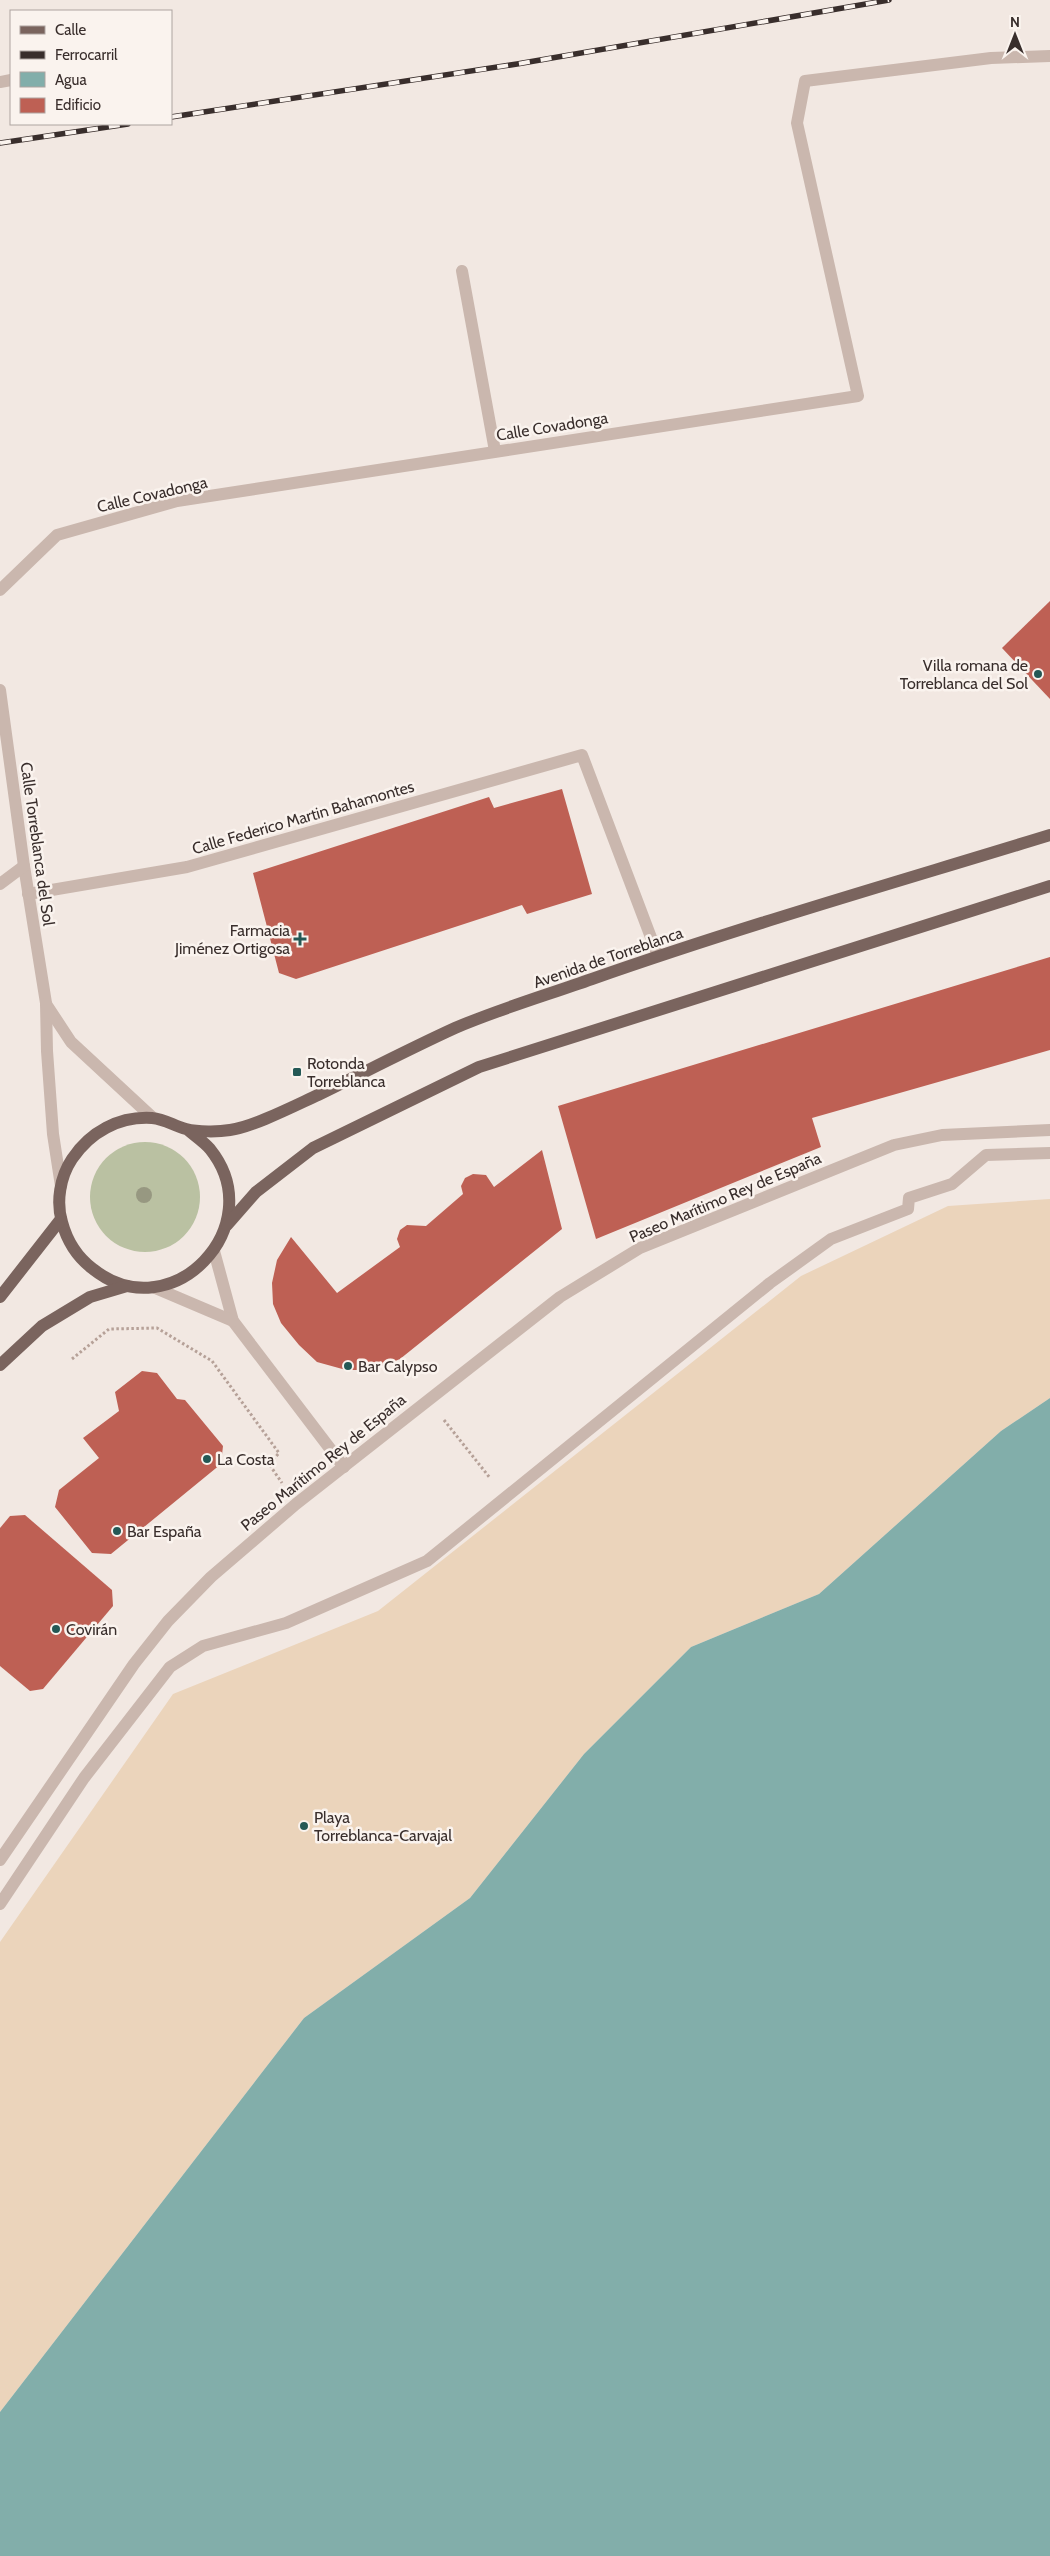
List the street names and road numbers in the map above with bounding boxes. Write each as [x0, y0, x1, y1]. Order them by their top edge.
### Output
street label: Calle Covadonga [495, 408, 610, 445]
street label: Calle Covadonga [95, 472, 210, 516]
street label: Calle Torreblanca del Sol [17, 761, 58, 927]
street label: Calle Federico Martin Bahamontes [190, 777, 417, 858]
street label: Avenida de Torreblanca [531, 923, 686, 992]
street label: Paseo Marítimo Rey de España [626, 1148, 824, 1247]
street label: Paseo Marítimo Rey de España [237, 1390, 410, 1535]

